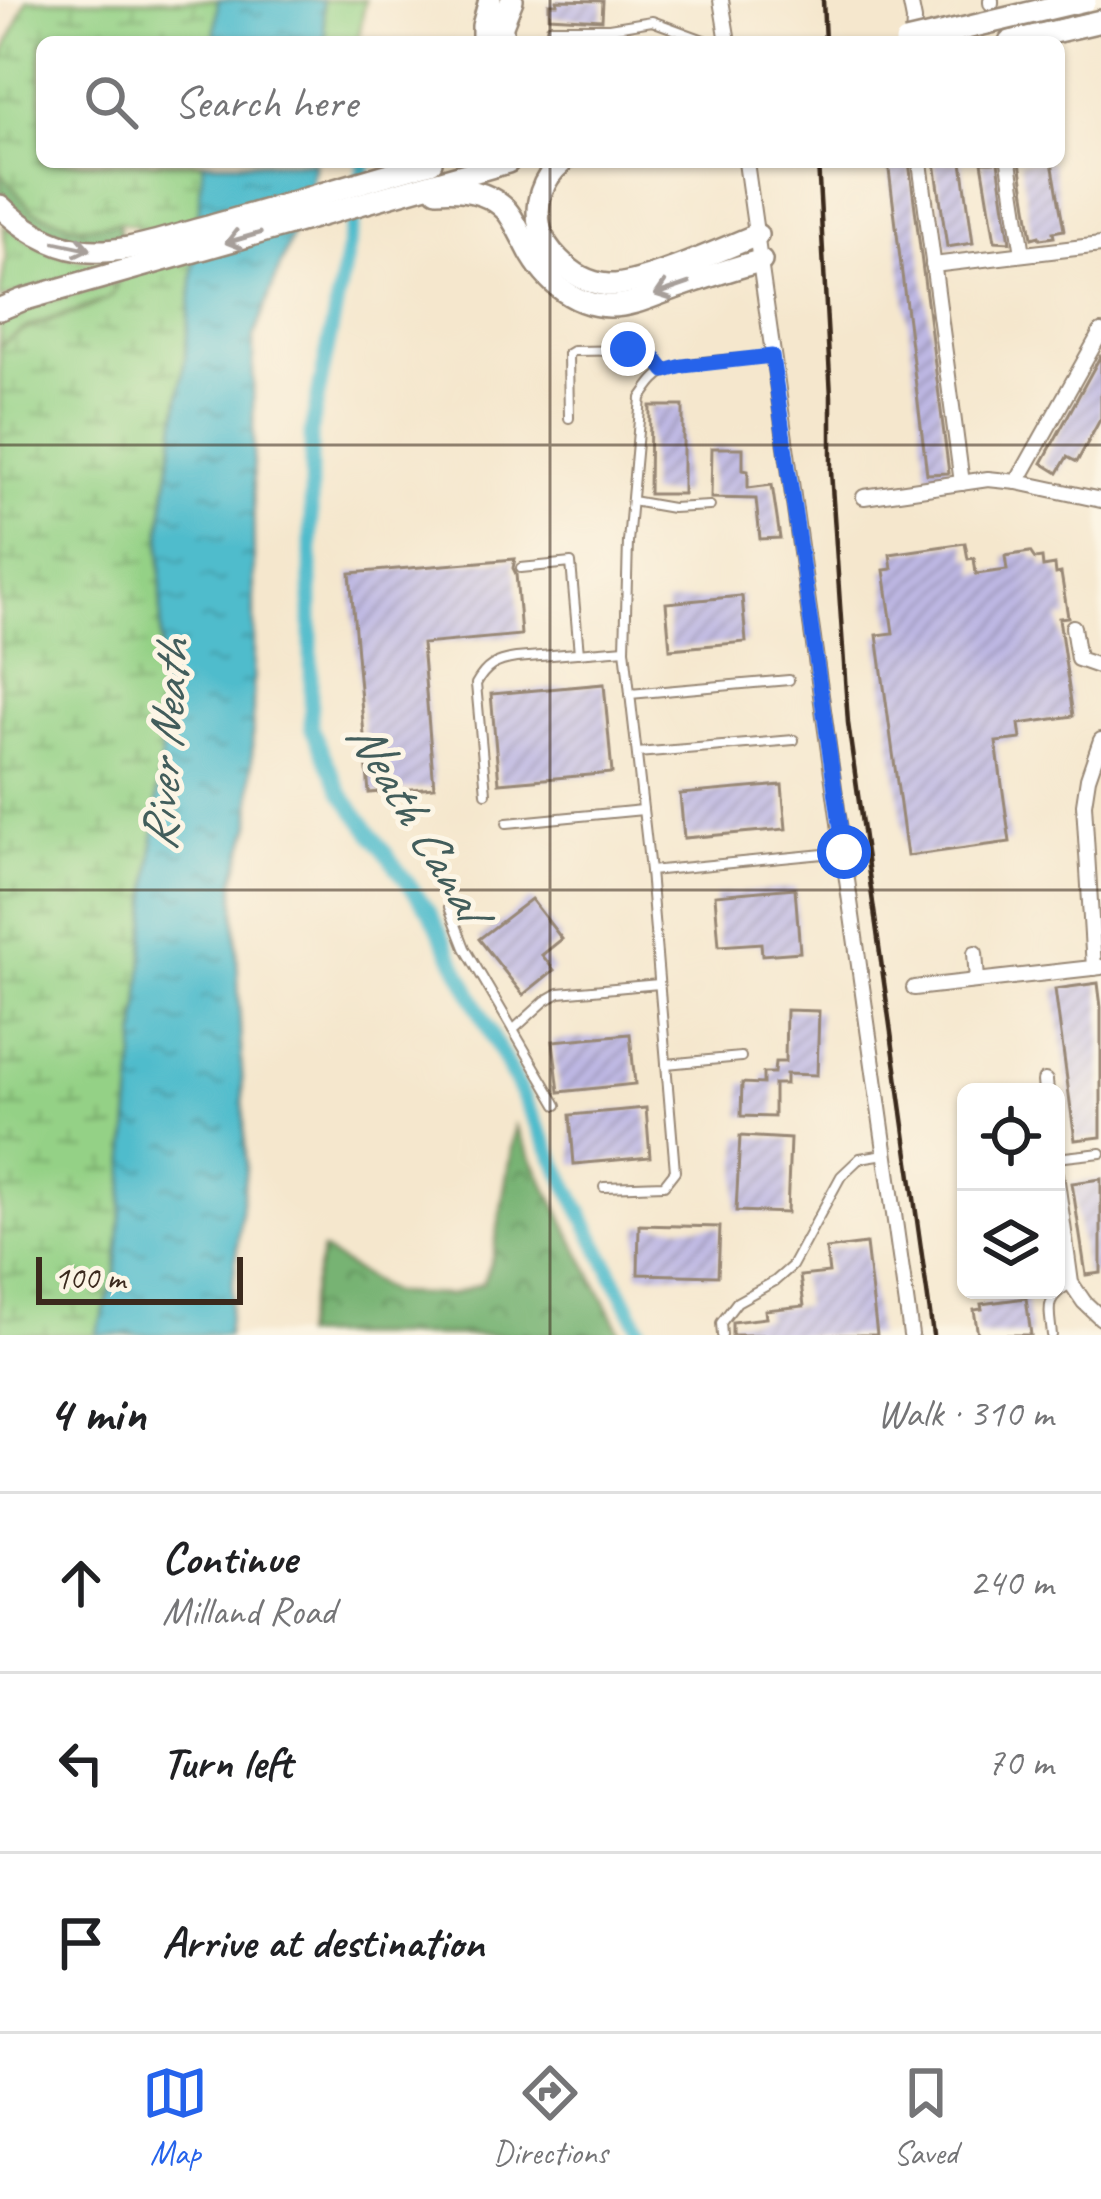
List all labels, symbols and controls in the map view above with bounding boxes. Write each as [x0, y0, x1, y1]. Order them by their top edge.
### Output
search box [36, 36, 1065, 168]
icon: search [78, 69, 144, 135]
text: Search here [174, 74, 357, 131]
one-way arrow [225, 228, 263, 250]
one-way arrow [54, 235, 92, 258]
one-way arrow [653, 280, 691, 302]
route end [601, 322, 655, 376]
water label: River Neath [126, 636, 204, 853]
water label: Neath Canal [333, 708, 509, 944]
route start [817, 825, 871, 879]
map controls [957, 1083, 1065, 1299]
button: locate [957, 1083, 1065, 1191]
button: layers [957, 1191, 1065, 1299]
scale bar [36, 1251, 243, 1304]
text: 100 m [54, 1257, 125, 1299]
text: 4 min [48, 1381, 146, 1445]
text: Walk · 310 m [877, 1389, 1053, 1438]
text: Continue [162, 1530, 296, 1587]
icon: ahead [48, 1550, 114, 1616]
text: 240 m [969, 1558, 1053, 1607]
text: Milland Road [162, 1587, 336, 1636]
icon: left [48, 1730, 114, 1796]
text: Turn left [162, 1734, 292, 1791]
text: 70 m [987, 1738, 1053, 1787]
icon: arrive [48, 1910, 114, 1976]
text: Arrive at destination [162, 1914, 484, 1971]
tab: Map [142, 2060, 208, 2174]
tab: Directions [493, 2060, 608, 2174]
tab: Saved [893, 2060, 959, 2174]

